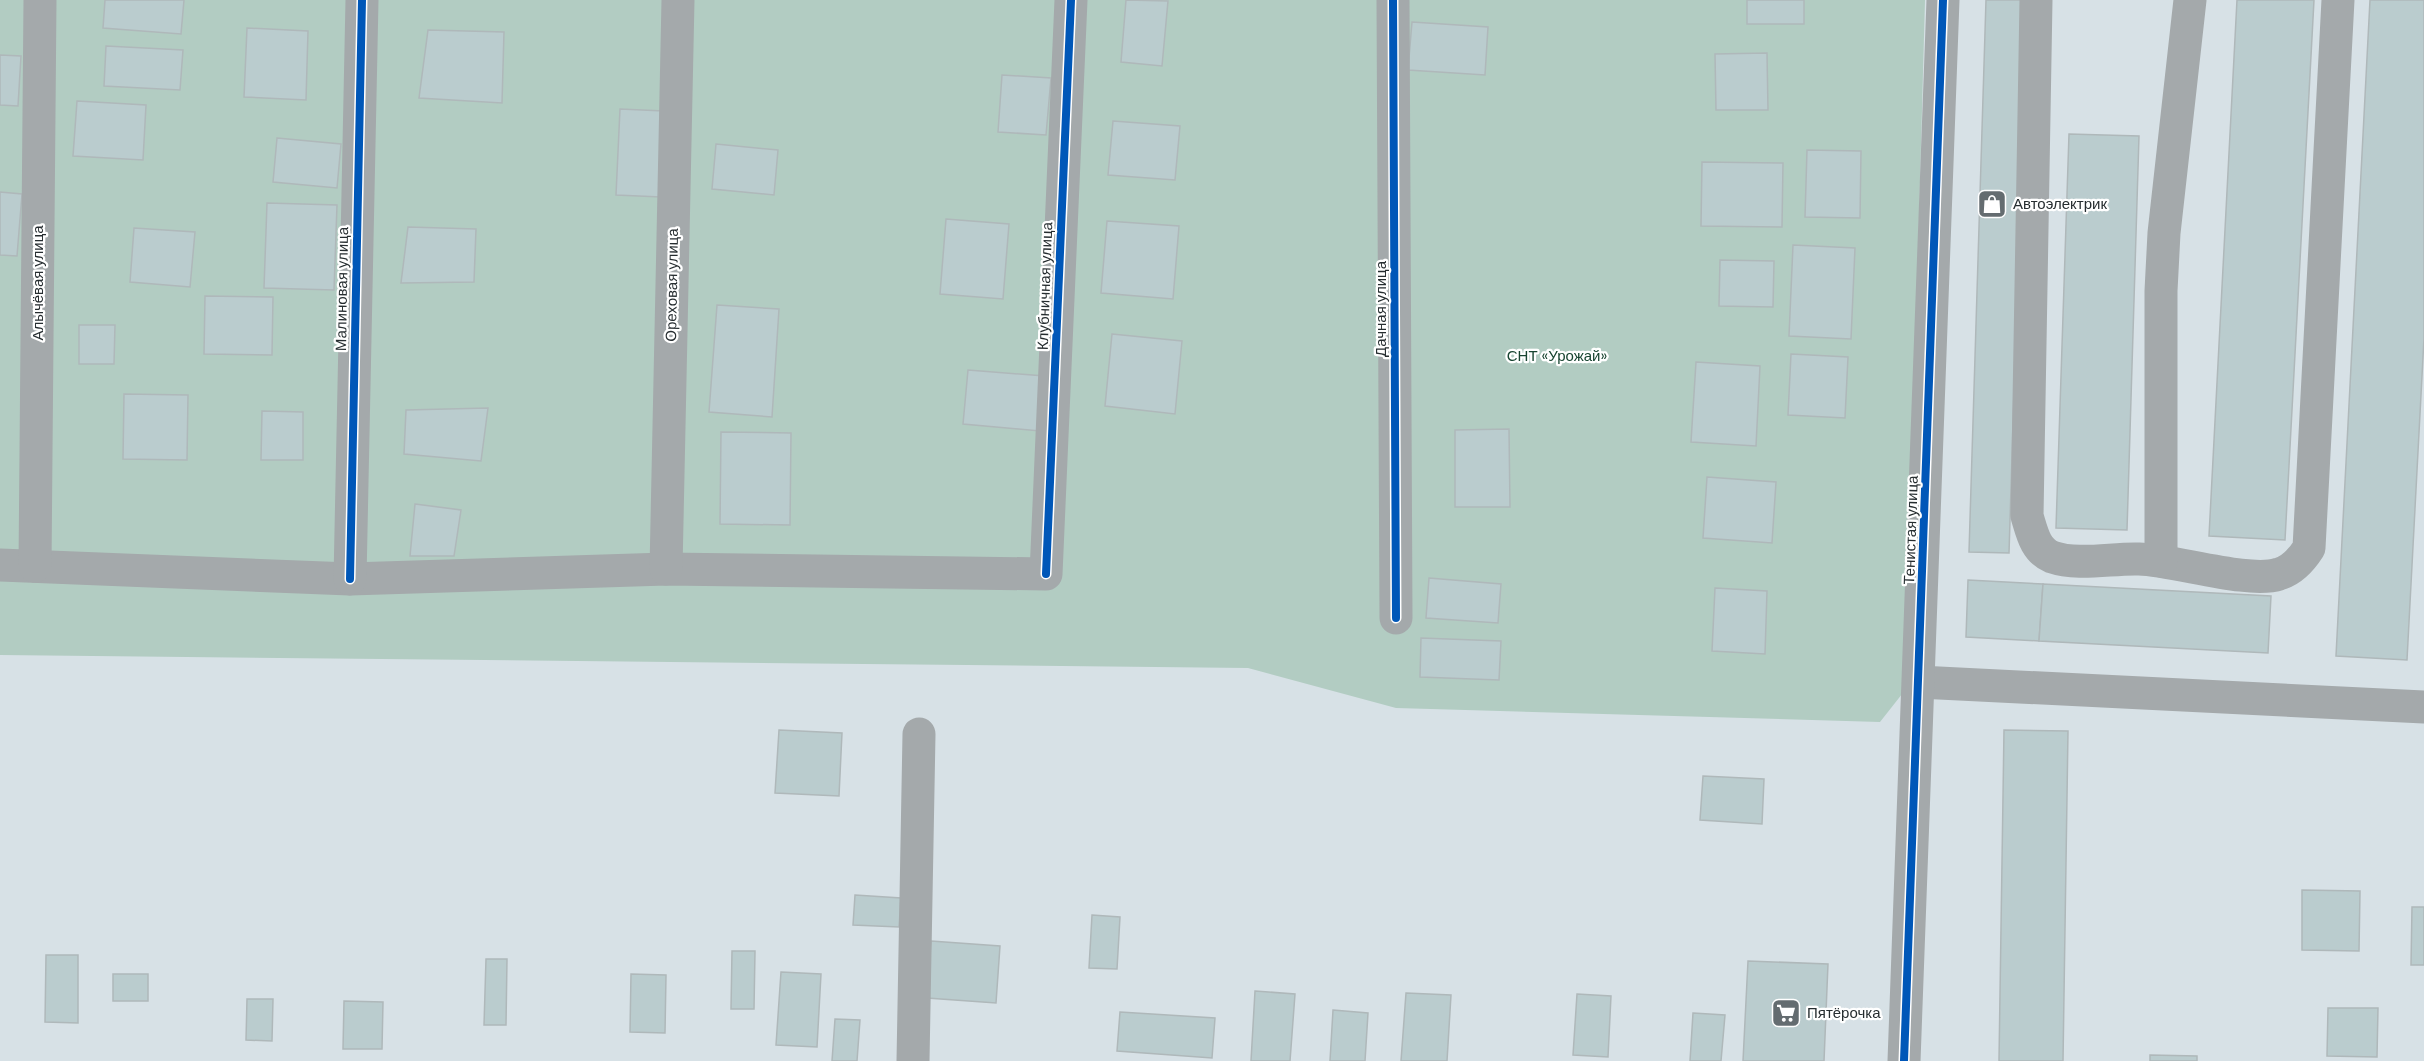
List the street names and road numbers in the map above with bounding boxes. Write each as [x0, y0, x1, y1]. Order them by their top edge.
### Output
street label: Клубничная улица [1033, 221, 1057, 350]
street label: Алычёвая улица [28, 225, 48, 341]
street label: Малиновая улица [331, 226, 353, 351]
street label: Ореховая улица [661, 228, 683, 342]
street label: Дачная улица [1371, 260, 1391, 357]
street label: Тенистая улица [1899, 474, 1923, 585]

